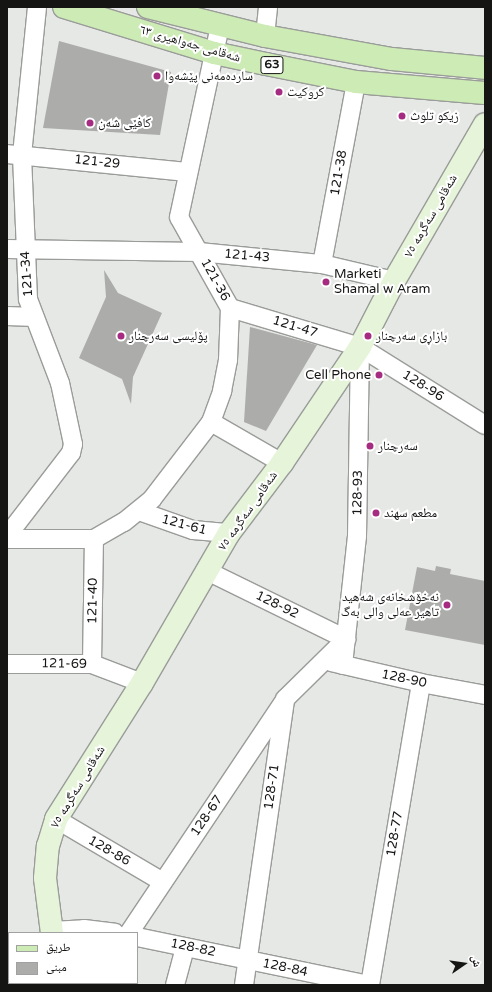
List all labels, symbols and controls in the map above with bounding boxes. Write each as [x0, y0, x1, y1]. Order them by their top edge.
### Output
street label: شەقامی جەواهیری ٦٣ [138, 22, 242, 66]
road number: 63 [260, 55, 284, 75]
place label: ساردەمەنی پێشەوا [165, 68, 253, 84]
marker: ساردەمەنی پێشەوا [152, 71, 162, 81]
place label: كروكيت [287, 84, 324, 100]
marker: كروكيت [274, 87, 284, 97]
place label: زيكو تلوث [410, 108, 459, 124]
marker: زيكو تلوث [397, 111, 407, 121]
place label: کافێی شەن [98, 115, 151, 131]
marker: کافێی شەن [85, 118, 95, 128]
street label: 121-38 [327, 149, 351, 197]
street label: 121-29 [73, 152, 121, 172]
street label: شەقامی سەگرمە ٧٥ [401, 172, 461, 260]
street label: 121-43 [223, 246, 271, 266]
street label: 121-34 [18, 250, 36, 298]
street label: 121-36 [197, 256, 233, 304]
place label: Marketi Shamal w Aram [334, 267, 430, 298]
marker: Marketi Shamal w Aram [321, 277, 331, 287]
street label: 121-47 [271, 313, 319, 341]
place label: پۆلیسی سەرچنار [129, 328, 208, 344]
place label: بازاڕی سەرچنار [376, 328, 447, 344]
marker: پۆلیسی سەرچنار [116, 331, 126, 341]
marker: بازاڕی سەرچنار [363, 331, 373, 341]
place label: Cell Phone [305, 367, 371, 383]
street label: 128-96 [399, 367, 447, 405]
marker: Cell Phone [374, 370, 384, 380]
place label: سەرچنار [378, 438, 418, 454]
marker: سەرچنار [365, 441, 375, 451]
street label: شەقامی سەگرمە ٧٥ [215, 468, 281, 554]
street label: 128-93 [350, 470, 366, 516]
place label: مطعم سهند [384, 505, 437, 521]
marker: مطعم سهند [371, 508, 381, 518]
street label: 121-61 [160, 511, 208, 539]
street label: 121-40 [85, 578, 101, 624]
street label: 128-92 [253, 588, 301, 622]
place label: نەخۆشخانەی شەهید تاهیر عەلی والی بەگ [341, 590, 439, 621]
marker: نەخۆشخانەی شەهید تاهیر عەلی والی بەگ [442, 600, 452, 610]
street label: 121-69 [41, 656, 87, 672]
street label: 128-90 [380, 667, 428, 691]
street label: شەقامی سەگرمە ٧٥ [47, 743, 109, 831]
street label: 128-71 [261, 763, 283, 811]
street label: 128-67 [188, 793, 226, 839]
street label: 128-77 [383, 810, 407, 858]
street label: 128-86 [85, 833, 133, 869]
legend [8, 932, 138, 984]
street label: 128-82 [169, 936, 217, 960]
text: طريق [46, 940, 71, 954]
north arrow [444, 944, 484, 984]
text: ش [469, 954, 484, 968]
street label: 128-84 [261, 956, 309, 980]
text: مبنى [46, 960, 67, 974]

